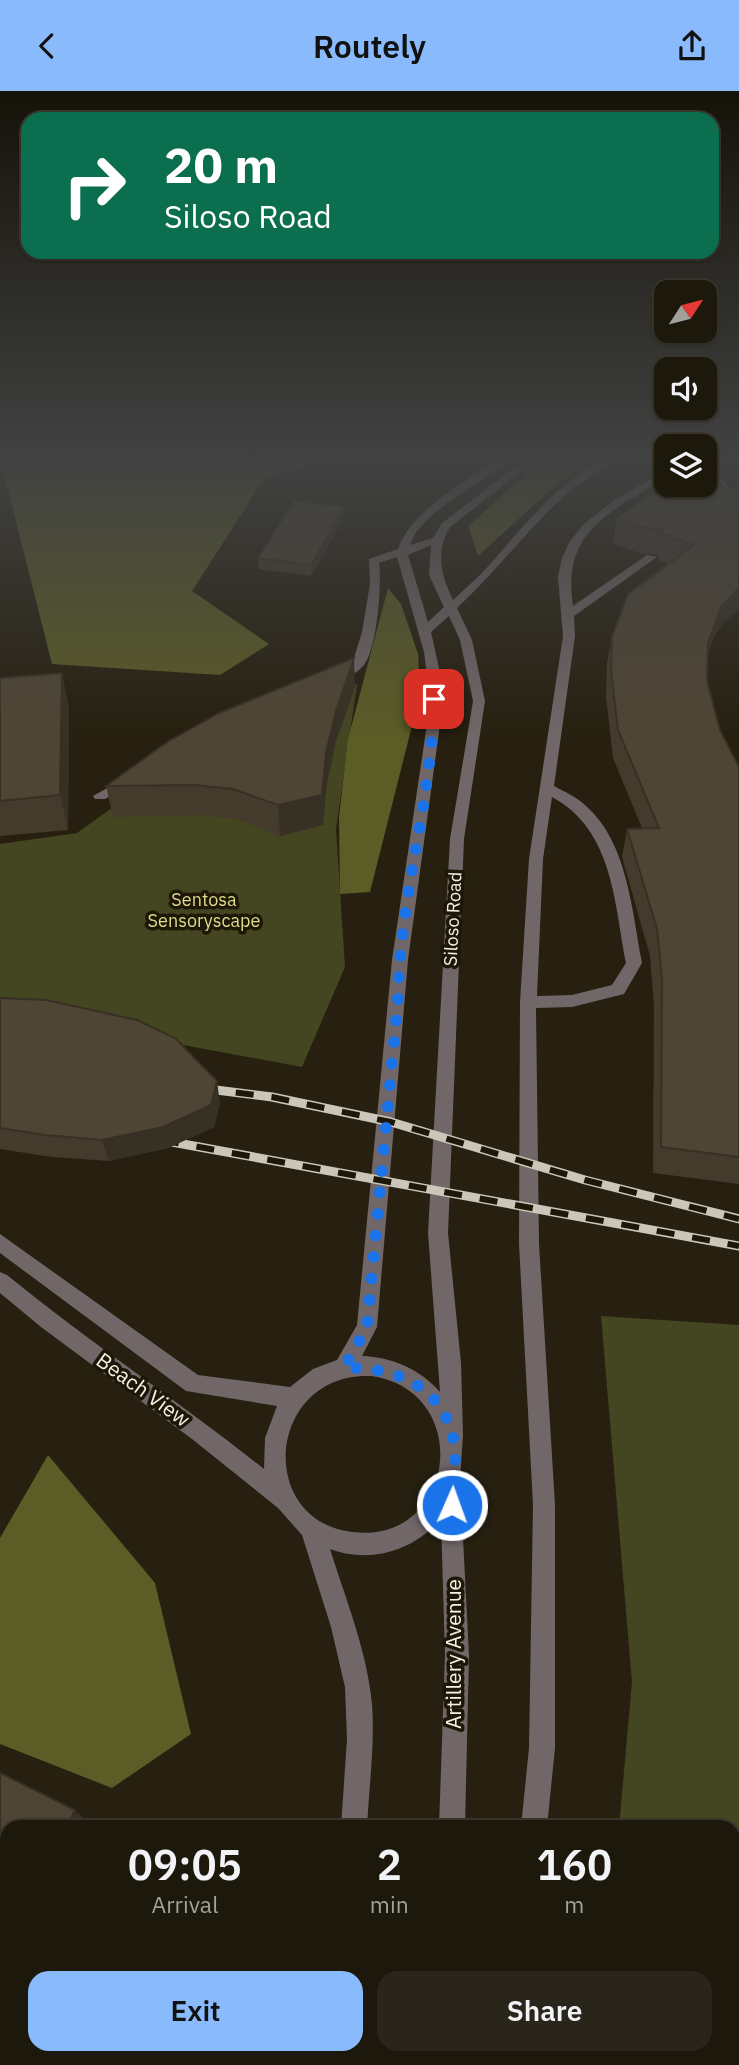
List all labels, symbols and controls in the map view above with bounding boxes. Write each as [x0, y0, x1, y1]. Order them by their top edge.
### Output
text: Routely [313, 25, 426, 67]
icon: back [28, 27, 66, 65]
icon: share [673, 27, 711, 65]
text: 20 m [164, 133, 278, 196]
icon: right [49, 140, 140, 231]
text: Siloso Road [164, 195, 332, 237]
north arrow [654, 280, 718, 343]
map controls [654, 280, 717, 497]
button: sound [654, 357, 717, 420]
button: layers [654, 434, 717, 497]
pin [404, 669, 464, 729]
icon: arrive [415, 680, 453, 718]
street label: Siloso Road [439, 871, 466, 967]
park label: Sentosa Sensoryscape [148, 888, 261, 932]
street label: Beach View [91, 1346, 196, 1433]
position arrow [415, 1468, 489, 1542]
street label: Artillery Avenue [439, 1579, 467, 1729]
text: 09:05 [128, 1837, 242, 1892]
text: 2 [377, 1837, 402, 1892]
text: 160 [537, 1837, 612, 1892]
text: Arrival [151, 1889, 218, 1919]
text: min [370, 1889, 409, 1919]
text: m [564, 1889, 584, 1919]
button: Exit [28, 1971, 363, 2051]
button: Share [377, 1971, 712, 2051]

